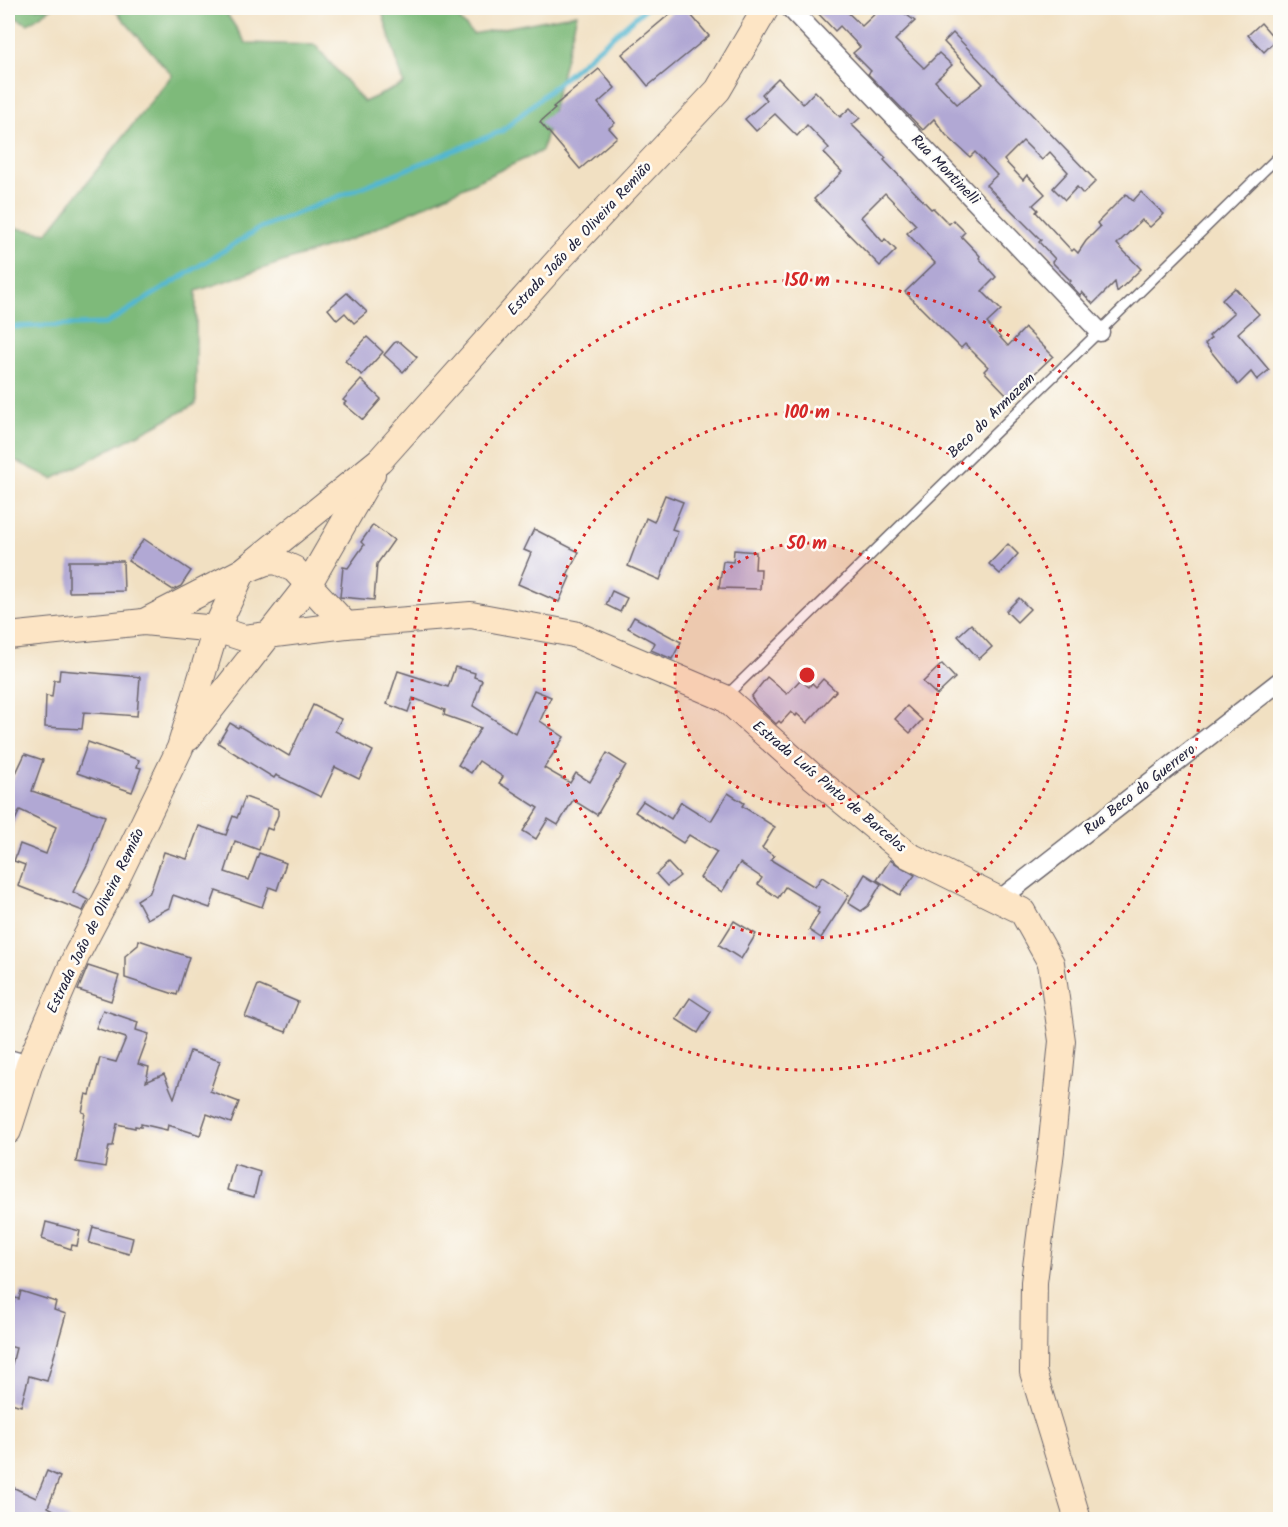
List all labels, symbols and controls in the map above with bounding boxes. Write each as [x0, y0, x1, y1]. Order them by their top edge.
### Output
street label: Rua Montinelli [905, 129, 986, 212]
street label: Estrada João de Oliveira Remião [502, 156, 658, 322]
text: 150 m [784, 267, 830, 296]
street label: Beco do Armazem [943, 368, 1042, 464]
text: 100 m [784, 399, 830, 428]
text: 50 m [786, 530, 827, 559]
centre of rings [797, 665, 817, 685]
street label: Estrada Luís Pinto de Barcelos [746, 715, 912, 859]
street label: Rua Beco do Guerrero [1079, 738, 1201, 842]
street label: Estrada João de Oliveira Remião [41, 824, 151, 1018]

